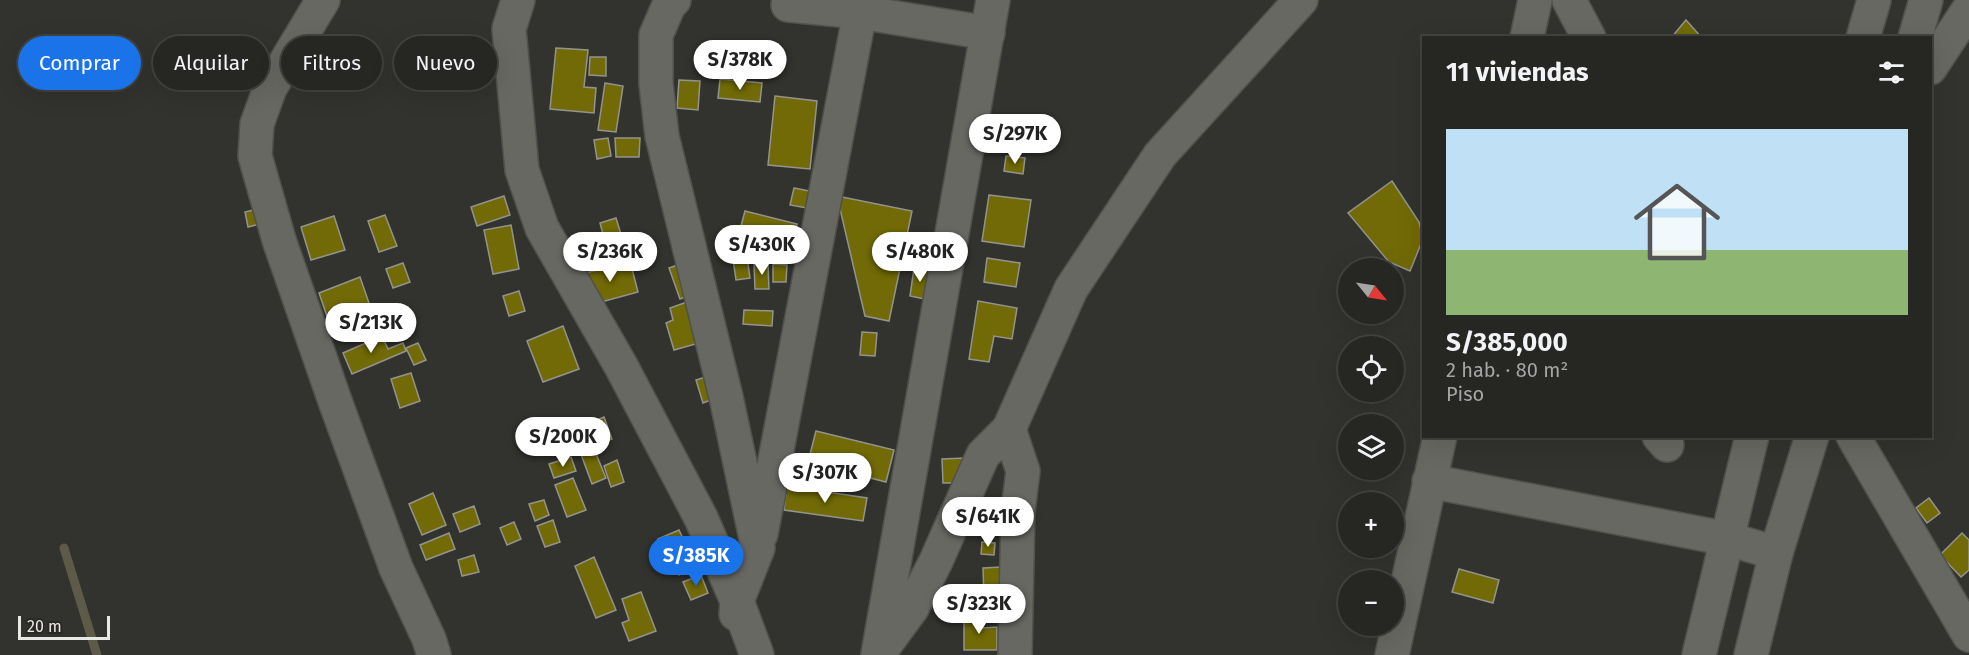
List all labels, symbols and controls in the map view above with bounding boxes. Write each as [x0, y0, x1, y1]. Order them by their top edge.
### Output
chip: Comprar [18, 36, 141, 90]
chip: Alquilar [153, 36, 269, 90]
chip: Filtros [281, 36, 382, 90]
chip: Nuevo [394, 36, 497, 90]
pin: S/378K [691, 40, 789, 91]
text: S/378K [708, 47, 772, 71]
icon: filters [1875, 56, 1908, 89]
text: 11 viviendas [1446, 57, 1589, 88]
pin: S/297K [966, 114, 1064, 165]
text: S/297K [983, 121, 1047, 145]
icon: home [1623, 168, 1731, 276]
pin: S/430K [713, 225, 811, 276]
pin: S/236K [561, 232, 659, 283]
text: S/430K [729, 232, 795, 256]
pin: S/480K [871, 232, 969, 283]
text: S/236K [577, 239, 643, 263]
text: S/480K [886, 239, 954, 263]
north arrow [1338, 258, 1404, 324]
map controls [1338, 258, 1404, 636]
pin: S/213K [322, 303, 420, 354]
text: S/213K [339, 310, 403, 334]
text: S/385,000 [1446, 327, 1568, 358]
button: locate [1338, 336, 1404, 402]
text: 2 hab. · 80 m² [1446, 358, 1568, 382]
text: Piso [1446, 382, 1484, 406]
button: layers [1338, 414, 1404, 480]
pin: S/200K [514, 417, 612, 468]
text: S/200K [529, 424, 597, 448]
pin: S/307K [776, 453, 874, 504]
text: S/307K [793, 460, 857, 484]
button: + [1338, 492, 1404, 558]
pin: S/641K [939, 497, 1037, 548]
text: S/641K [956, 504, 1020, 528]
pin: S/385K [647, 536, 745, 587]
text: S/385K [663, 543, 729, 567]
button: − [1338, 570, 1404, 636]
pin: S/323K [930, 584, 1028, 635]
text: S/323K [947, 591, 1011, 615]
scale bar [18, 613, 110, 640]
text: 20 m [27, 617, 62, 636]

